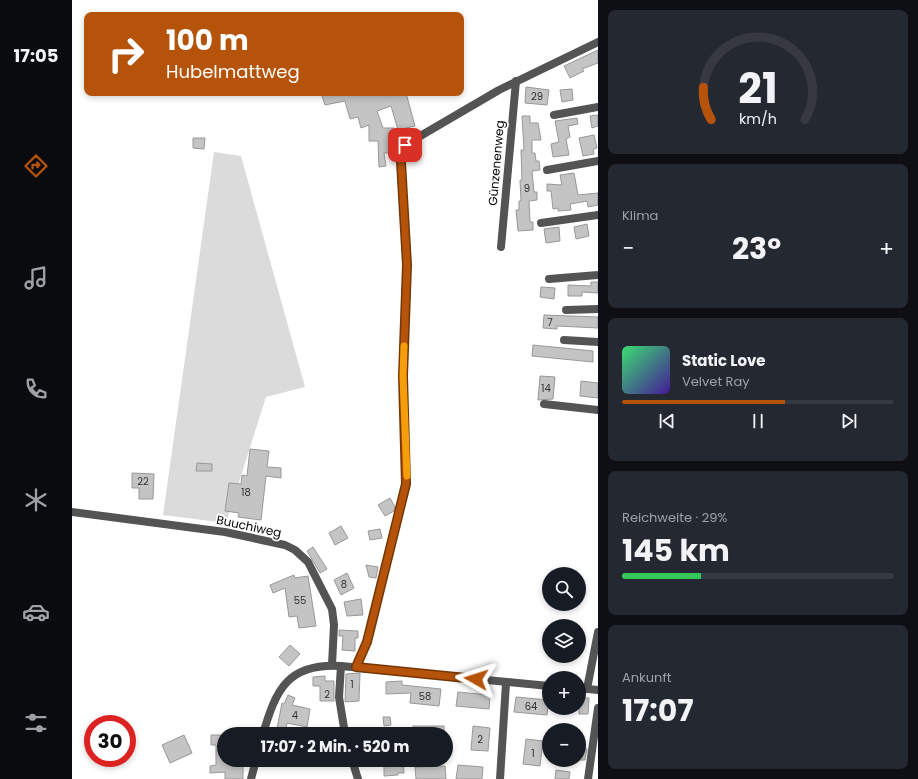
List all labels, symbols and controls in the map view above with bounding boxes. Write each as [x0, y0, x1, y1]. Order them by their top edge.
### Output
text: 100 m [166, 21, 249, 60]
icon: right [100, 28, 152, 80]
text: 17:05 [14, 43, 58, 68]
text: Hubelmattweg [166, 59, 300, 84]
text: 21 [738, 59, 778, 118]
house number: 29 [531, 89, 543, 104]
text: km/h [739, 108, 777, 128]
street label: Günzenenweg [484, 120, 508, 206]
pin [388, 128, 422, 162]
icon: arrive [394, 134, 416, 156]
icon: directions [22, 152, 50, 180]
house number: 9 [524, 181, 530, 196]
text: Klima [622, 206, 658, 225]
text: 23° [732, 227, 781, 270]
text: − [622, 233, 634, 264]
text: + [879, 233, 894, 264]
icon: music [22, 264, 50, 292]
house number: 7 [547, 315, 553, 330]
text: Static Love [682, 350, 766, 371]
text: Velvet Ray [682, 372, 750, 391]
icon: phone [22, 375, 50, 403]
house number: 14 [541, 381, 551, 396]
icon: previous [656, 410, 678, 432]
icon: pause [747, 410, 769, 432]
icon: next [838, 410, 860, 432]
house number: 22 [137, 474, 149, 489]
house number: 18 [241, 485, 251, 500]
icon: climate [22, 486, 50, 514]
text: Reichweite · 29% [622, 508, 727, 527]
street label: Buuchiweg [215, 511, 283, 541]
text: 145 km [622, 529, 730, 572]
map controls [542, 567, 586, 767]
button: search [542, 567, 586, 611]
house number: 8 [341, 577, 347, 592]
house number: 55 [294, 593, 306, 608]
icon: car [22, 598, 50, 626]
button: layers [542, 619, 586, 663]
position arrow [455, 658, 497, 700]
text: Ankunft [622, 668, 671, 687]
button: + [542, 671, 586, 715]
house number: 1 [350, 677, 354, 692]
house number: 2 [324, 687, 330, 702]
house number: 58 [419, 689, 431, 704]
text: 17:07 [622, 689, 693, 732]
house number: 64 [525, 699, 537, 714]
house number: 4 [292, 708, 298, 723]
icon: filters [22, 709, 50, 737]
speed limit sign: 30 [84, 715, 136, 767]
button: − [542, 723, 586, 767]
house number: 2 [477, 732, 483, 747]
text: 17:07 · 2 Min. · 520 m [261, 736, 409, 757]
house number: 1 [531, 746, 535, 761]

